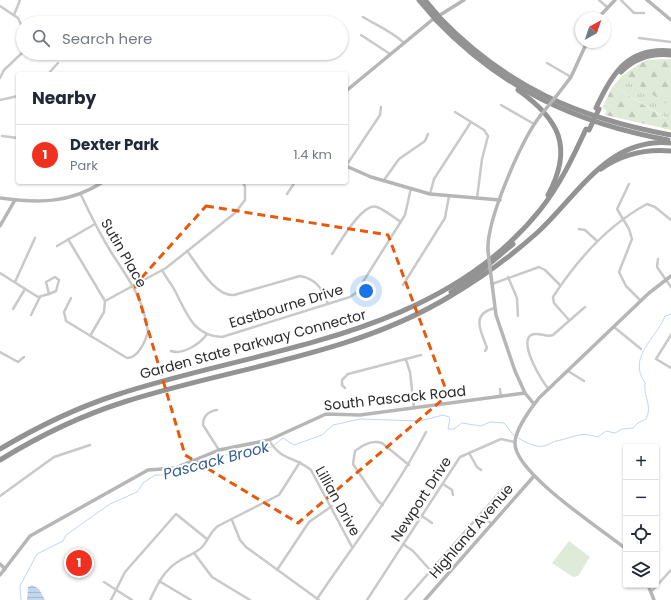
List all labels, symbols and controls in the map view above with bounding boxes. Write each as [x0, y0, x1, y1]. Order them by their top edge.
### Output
north arrow [575, 12, 611, 48]
search box [16, 16, 348, 60]
icon: search [30, 27, 52, 49]
text: Search here [62, 28, 152, 49]
text: Nearby [32, 86, 96, 110]
text: Dexter Park [70, 134, 159, 155]
text: 1 [43, 145, 47, 164]
text: 1.4 km [293, 145, 332, 164]
text: Park [70, 156, 98, 175]
street label: Sutin Place [96, 215, 152, 291]
street label: Eastbourne Drive [227, 279, 346, 333]
your location [356, 281, 376, 301]
street label: Garden State Parkway Connector [138, 304, 368, 384]
street label: South Pascack Road [323, 381, 467, 415]
water label: Pascack Brook [161, 435, 273, 484]
map controls [623, 444, 659, 588]
button: + [623, 444, 659, 480]
street label: Newport Drive [386, 452, 456, 545]
street label: Lillian Drive [311, 462, 366, 540]
street label: Highland Avenue [424, 479, 518, 583]
button: − [623, 480, 659, 516]
button: locate [623, 516, 659, 552]
pin: 1 [66, 548, 92, 578]
button: layers [623, 552, 659, 588]

